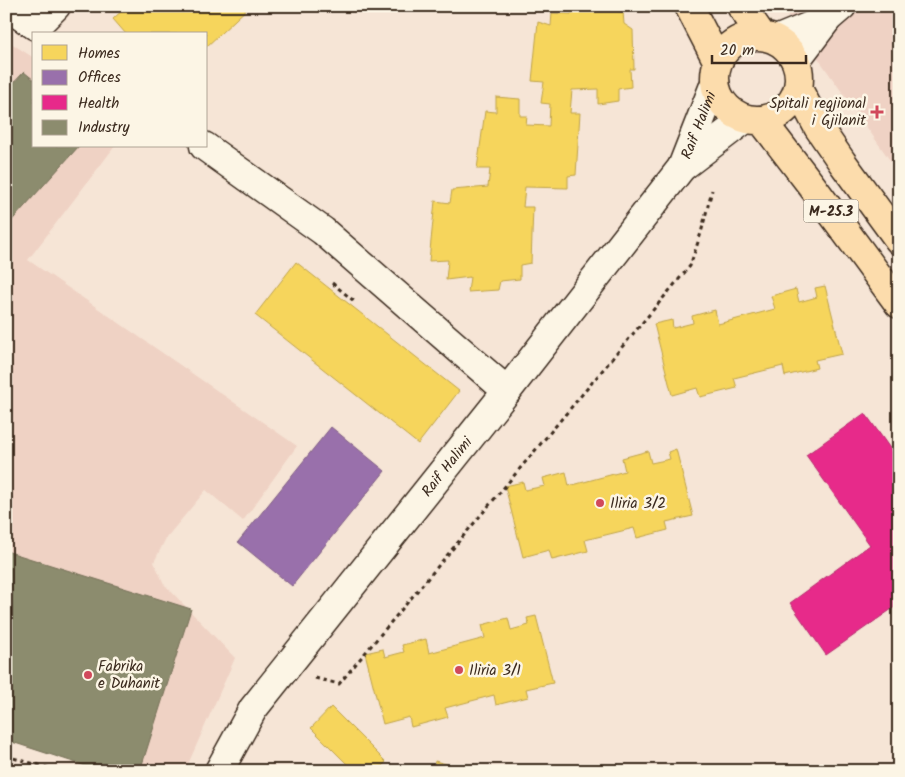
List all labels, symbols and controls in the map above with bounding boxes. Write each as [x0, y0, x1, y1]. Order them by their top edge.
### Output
legend [32, 32, 208, 148]
scale bar [712, 32, 806, 64]
text: 20 m [720, 39, 754, 63]
text: Homes [78, 42, 121, 66]
text: Offices [78, 66, 121, 90]
street label: Raif Halimi [675, 87, 724, 163]
text: Health [78, 92, 119, 116]
place label: Spitali regjional i Gjilanit [769, 92, 866, 133]
marker: Spitali regjional i Gjilanit [870, 105, 884, 119]
text: Industry [78, 116, 131, 140]
road number: M-25.3 [804, 200, 858, 222]
street label: Raif Halimi [416, 431, 480, 502]
place label: Iliria 3/2 [610, 492, 666, 516]
marker: Iliria 3/2 [594, 497, 606, 509]
place label: Fabrika e Duhanit [98, 655, 160, 696]
place label: Iliria 3/1 [469, 659, 521, 683]
marker: Iliria 3/1 [453, 664, 465, 676]
marker: Fabrika e Duhanit [82, 669, 94, 681]

